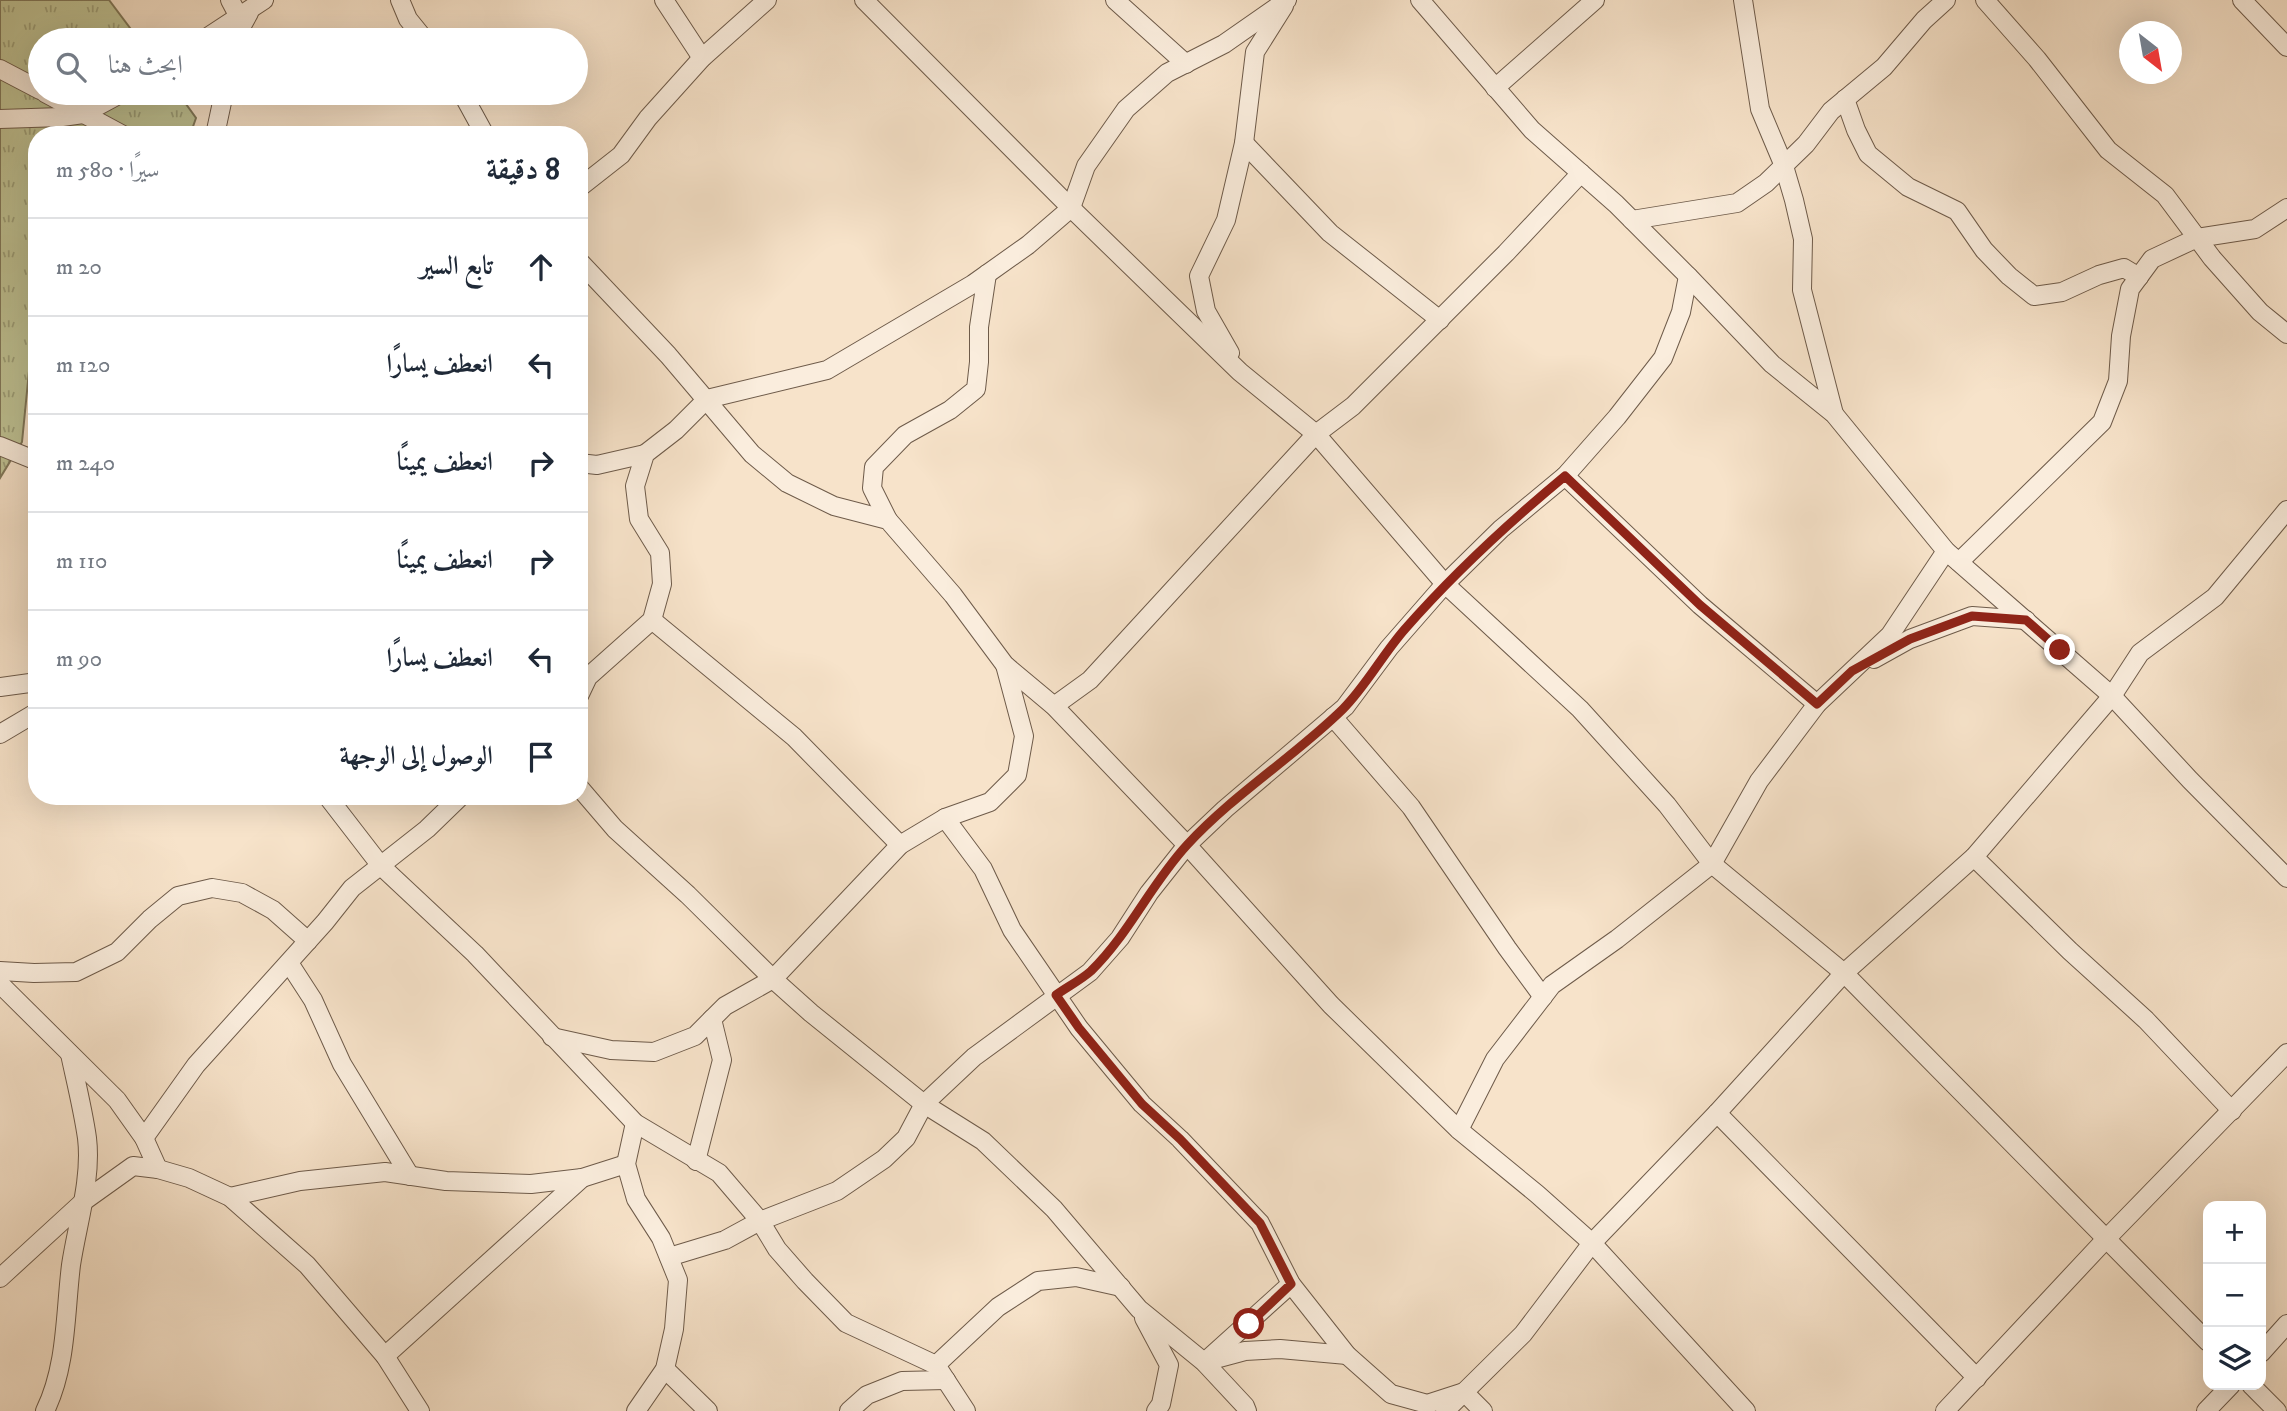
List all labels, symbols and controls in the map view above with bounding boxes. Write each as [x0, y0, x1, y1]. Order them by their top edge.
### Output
north arrow [2119, 21, 2182, 84]
search box [28, 28, 588, 105]
icon: search [52, 48, 90, 86]
text: ابحث هنا [108, 49, 183, 82]
text: 8 دقيقة [486, 152, 560, 189]
text: سيرًا · 580 m [56, 156, 160, 185]
icon: ahead [522, 248, 560, 286]
text: تابع السير [420, 250, 493, 283]
text: 20 m [56, 253, 102, 282]
icon: left [522, 346, 560, 384]
text: انعطف يسارًا [386, 348, 493, 381]
text: 120 m [56, 351, 110, 380]
icon: right [522, 444, 560, 482]
text: انعطف يمينًا [397, 446, 493, 479]
text: 240 m [56, 449, 115, 478]
icon: right [522, 542, 560, 580]
text: انعطف يمينًا [397, 544, 493, 577]
text: 110 m [56, 547, 107, 576]
route end [2044, 634, 2075, 665]
icon: left [522, 640, 560, 678]
text: انعطف يسارًا [386, 642, 493, 675]
text: 90 m [56, 645, 102, 674]
icon: arrive [522, 738, 560, 776]
text: الوصول إلى الوجهة [339, 740, 493, 773]
map controls [2203, 1201, 2266, 1390]
button: + [2203, 1201, 2266, 1264]
button: − [2203, 1264, 2266, 1327]
route start [1233, 1308, 1264, 1339]
button: layers [2203, 1327, 2266, 1390]

